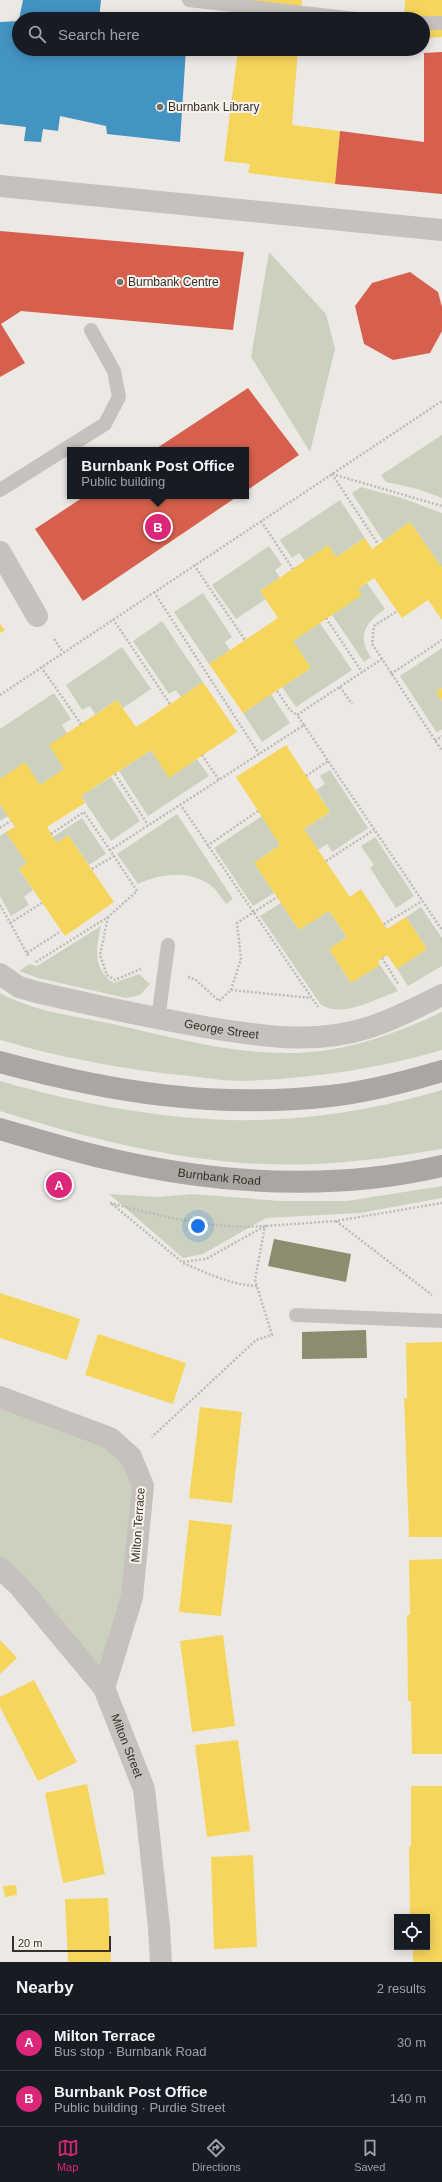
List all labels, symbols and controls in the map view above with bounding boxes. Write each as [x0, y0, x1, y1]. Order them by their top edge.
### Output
search box [12, 12, 430, 56]
icon: search [26, 23, 48, 45]
text: Search here [58, 26, 140, 43]
place label: Burnbank Library [168, 100, 259, 114]
marker: Burnbank Library [155, 102, 165, 112]
place label: Burnbank Centre [128, 275, 219, 289]
marker: Burnbank Centre [115, 277, 125, 287]
popup [67, 447, 249, 499]
text: Burnbank Post Office [81, 457, 235, 474]
text: Public building [81, 474, 165, 489]
pin: B [145, 512, 171, 542]
street label: George Street [183, 1016, 260, 1042]
street label: Burnbank Road [177, 1165, 261, 1188]
pin: A [46, 1170, 72, 1200]
your location [188, 1216, 208, 1236]
street label: Milton Terrace [128, 1487, 148, 1563]
street label: Milton Street [108, 1712, 146, 1780]
map controls [394, 1914, 430, 1950]
button: locate [394, 1914, 430, 1950]
scale bar [12, 1934, 111, 1953]
text: 20 m [18, 1937, 42, 1949]
text: Nearby [16, 1978, 74, 1997]
text: 2 results [377, 1981, 426, 1996]
text: Milton Terrace [54, 2027, 155, 2044]
text: A [24, 2035, 34, 2050]
text: 30 m [397, 2035, 426, 2050]
text: Bus stop · Burnbank Road [54, 2044, 206, 2059]
text: Burnbank Post Office [54, 2083, 207, 2100]
text: B [24, 2091, 34, 2106]
text: 140 m [390, 2091, 426, 2106]
text: Public building · Purdie Street [54, 2100, 225, 2115]
tab: Map [57, 2137, 79, 2173]
tab: Directions [192, 2137, 241, 2173]
tab: Saved [354, 2137, 385, 2173]

